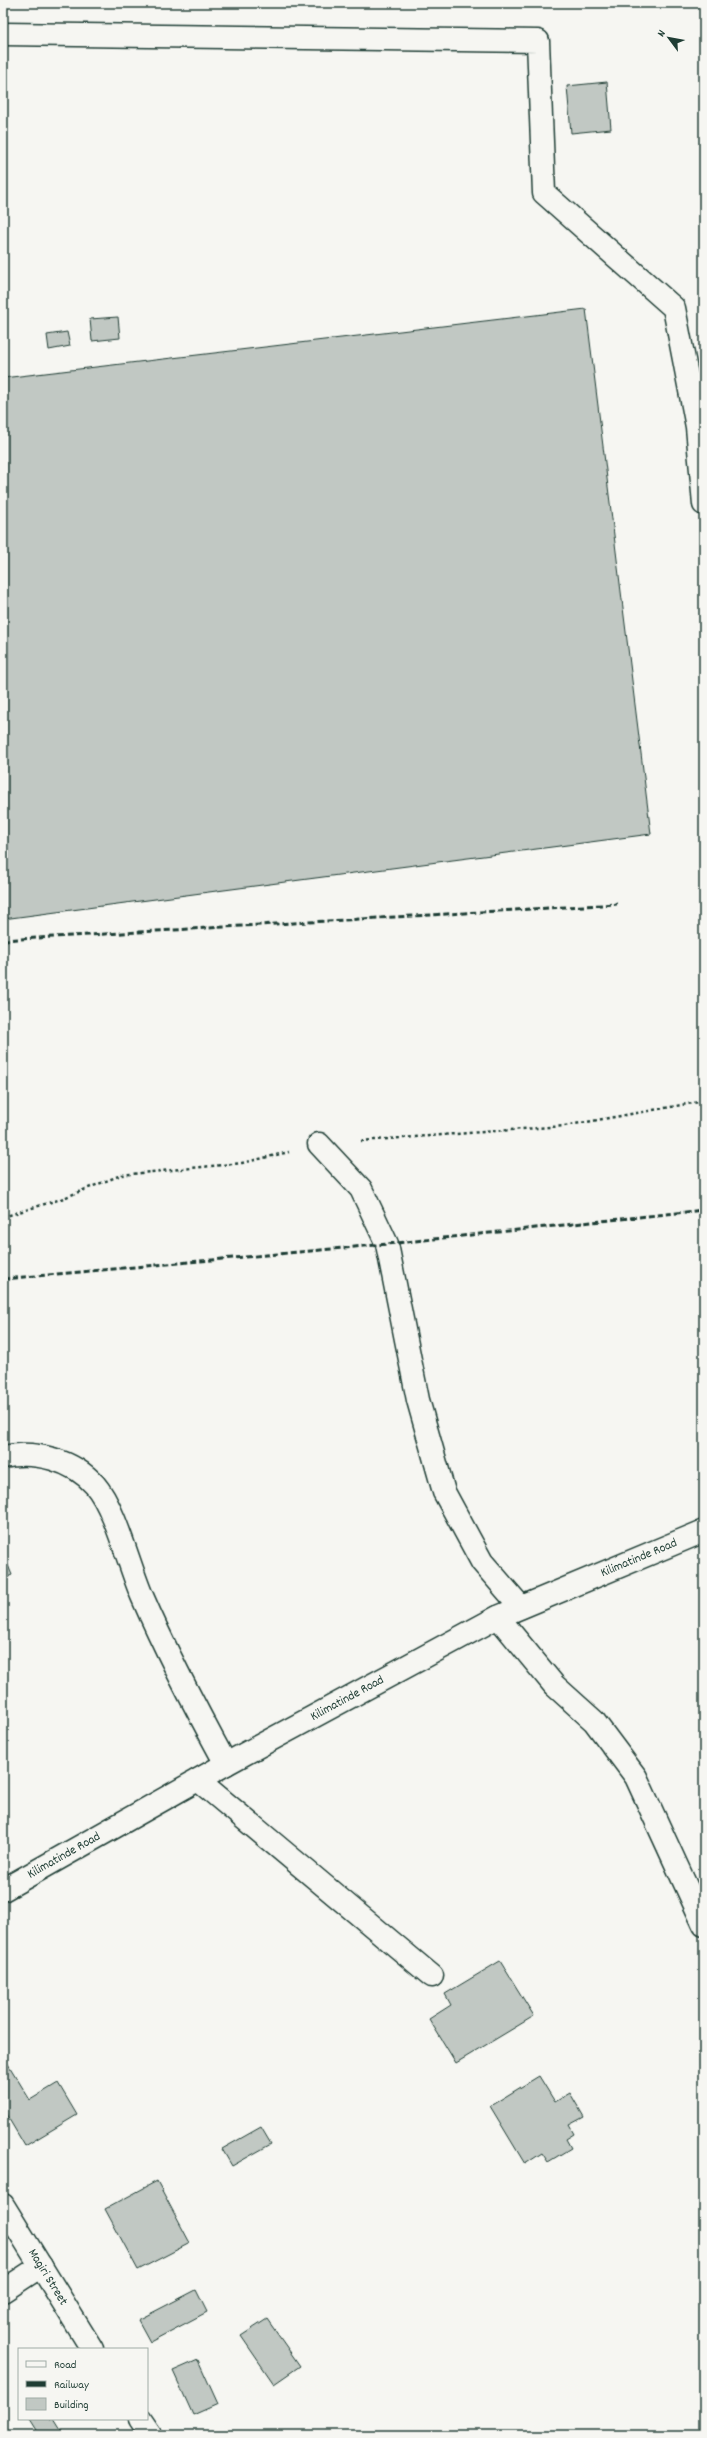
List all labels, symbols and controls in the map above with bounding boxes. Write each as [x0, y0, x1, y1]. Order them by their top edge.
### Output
north arrow [649, 18, 689, 58]
text: N [654, 27, 671, 40]
street label: Kilimatinde Road [598, 1534, 680, 1583]
street label: Kilimatinde Road [307, 1671, 388, 1726]
street label: Kilimatinde Road [24, 1827, 104, 1884]
street label: Magiri Street [23, 2245, 73, 2310]
legend [18, 2348, 148, 2420]
text: Road [54, 2357, 76, 2374]
text: Railway [54, 2377, 90, 2394]
text: Building [54, 2397, 89, 2414]

